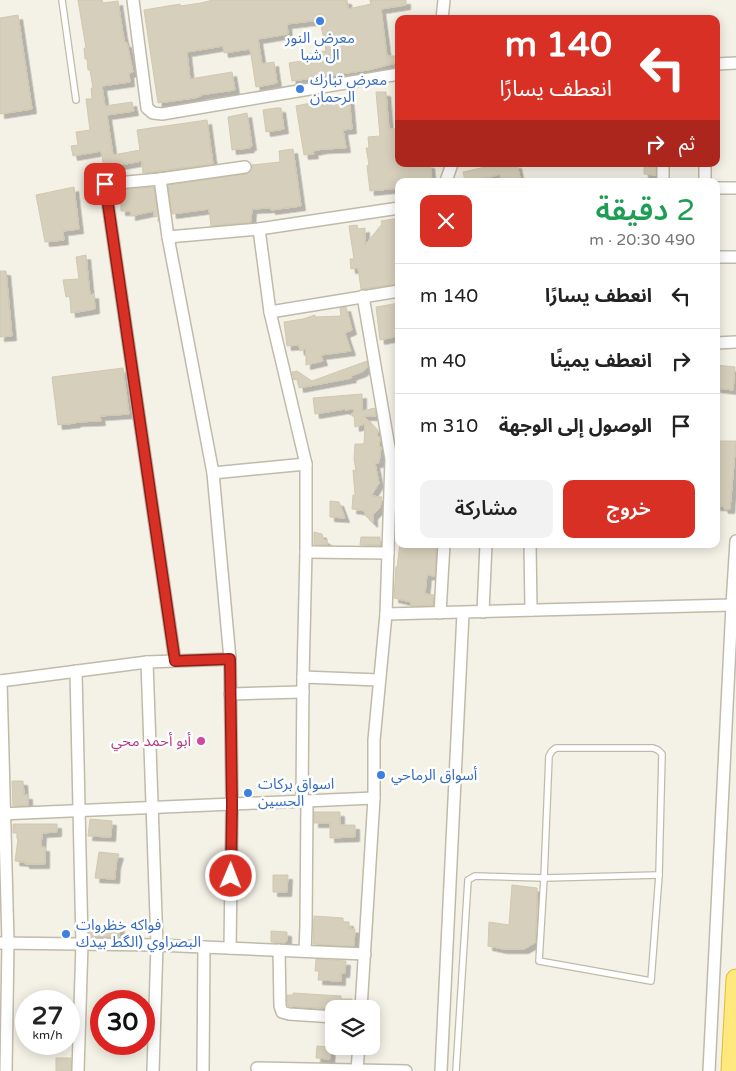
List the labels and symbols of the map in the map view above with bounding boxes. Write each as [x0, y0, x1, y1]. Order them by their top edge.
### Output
marker: معرض النور ال شبا [314, 15, 326, 27]
place label: معرض النور ال شبا [284, 29, 355, 64]
place label: معرض تبارك الرحمان [310, 71, 387, 106]
marker: معرض تبارك الرحمان [294, 83, 306, 95]
pin [84, 163, 126, 205]
place label: أبو أحمد محي [111, 732, 191, 752]
marker: أبو أحمد محي [195, 735, 207, 747]
place label: أسواق الرماحي [391, 766, 478, 786]
marker: أسواق الرماحي [375, 769, 387, 781]
place label: اسواق بركات الحسين [258, 775, 334, 810]
marker: اسواق بركات الحسين [242, 787, 254, 799]
position arrow [204, 849, 256, 901]
place label: فواكه خظروات البصراوي (الگط بيدك [76, 916, 201, 953]
marker: فواكه خظروات البصراوي (الگط بيدك [60, 928, 72, 940]
speed limit sign: 30 [90, 990, 155, 1055]

